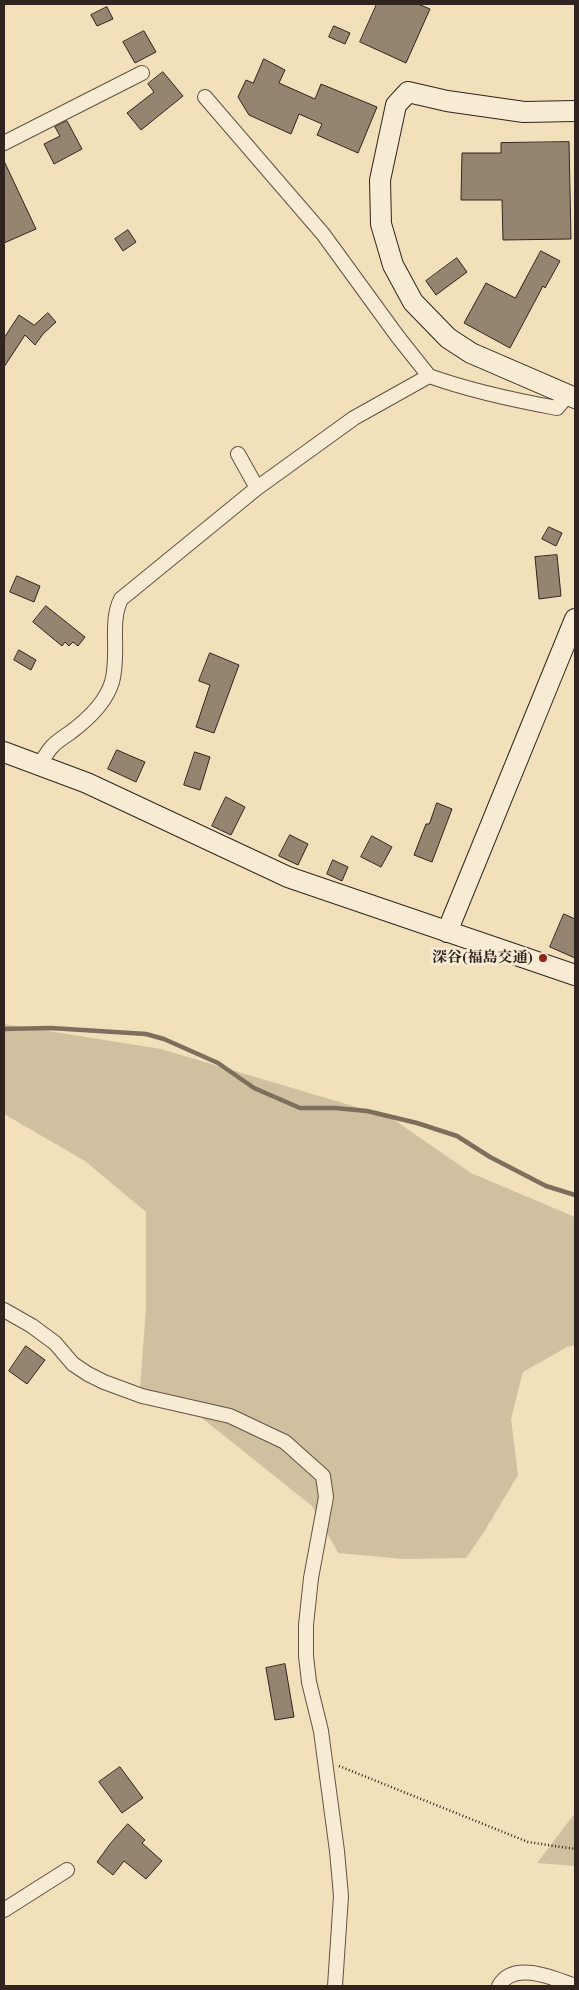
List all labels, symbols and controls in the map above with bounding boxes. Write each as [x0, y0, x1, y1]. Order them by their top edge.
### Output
place label: 深谷(福島交通) [432, 949, 533, 967]
marker: 深谷(福島交通) [537, 952, 549, 964]

